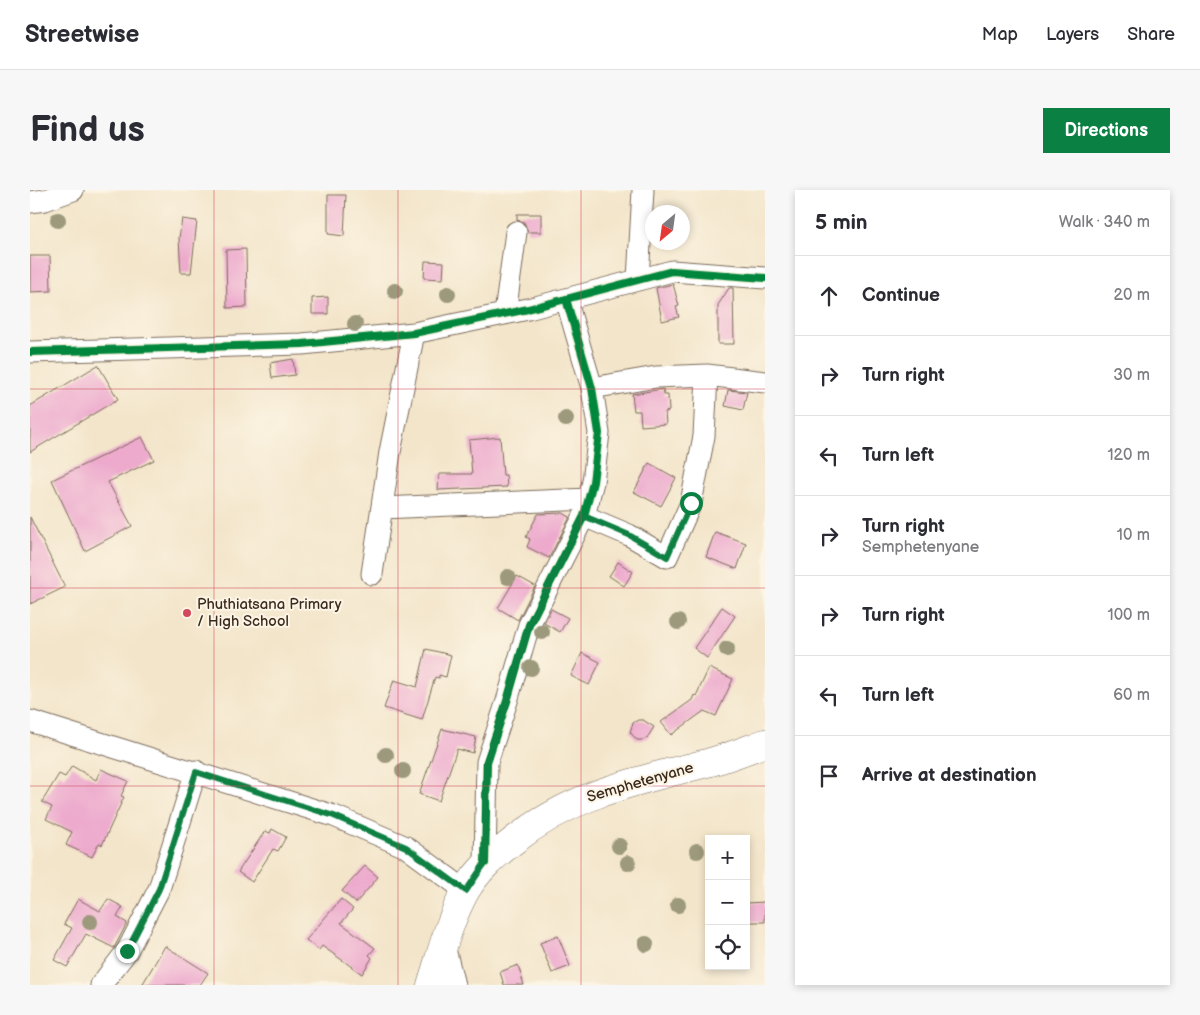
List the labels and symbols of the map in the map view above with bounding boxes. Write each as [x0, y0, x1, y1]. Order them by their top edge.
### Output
north arrow [645, 205, 690, 250]
route start [680, 492, 703, 515]
place label: Phuthiatsana Primary / High School [197, 595, 342, 631]
marker: Phuthiatsana Primary / High School [181, 607, 193, 619]
street label: Semphetenyane [585, 758, 696, 807]
route end [116, 940, 139, 963]

